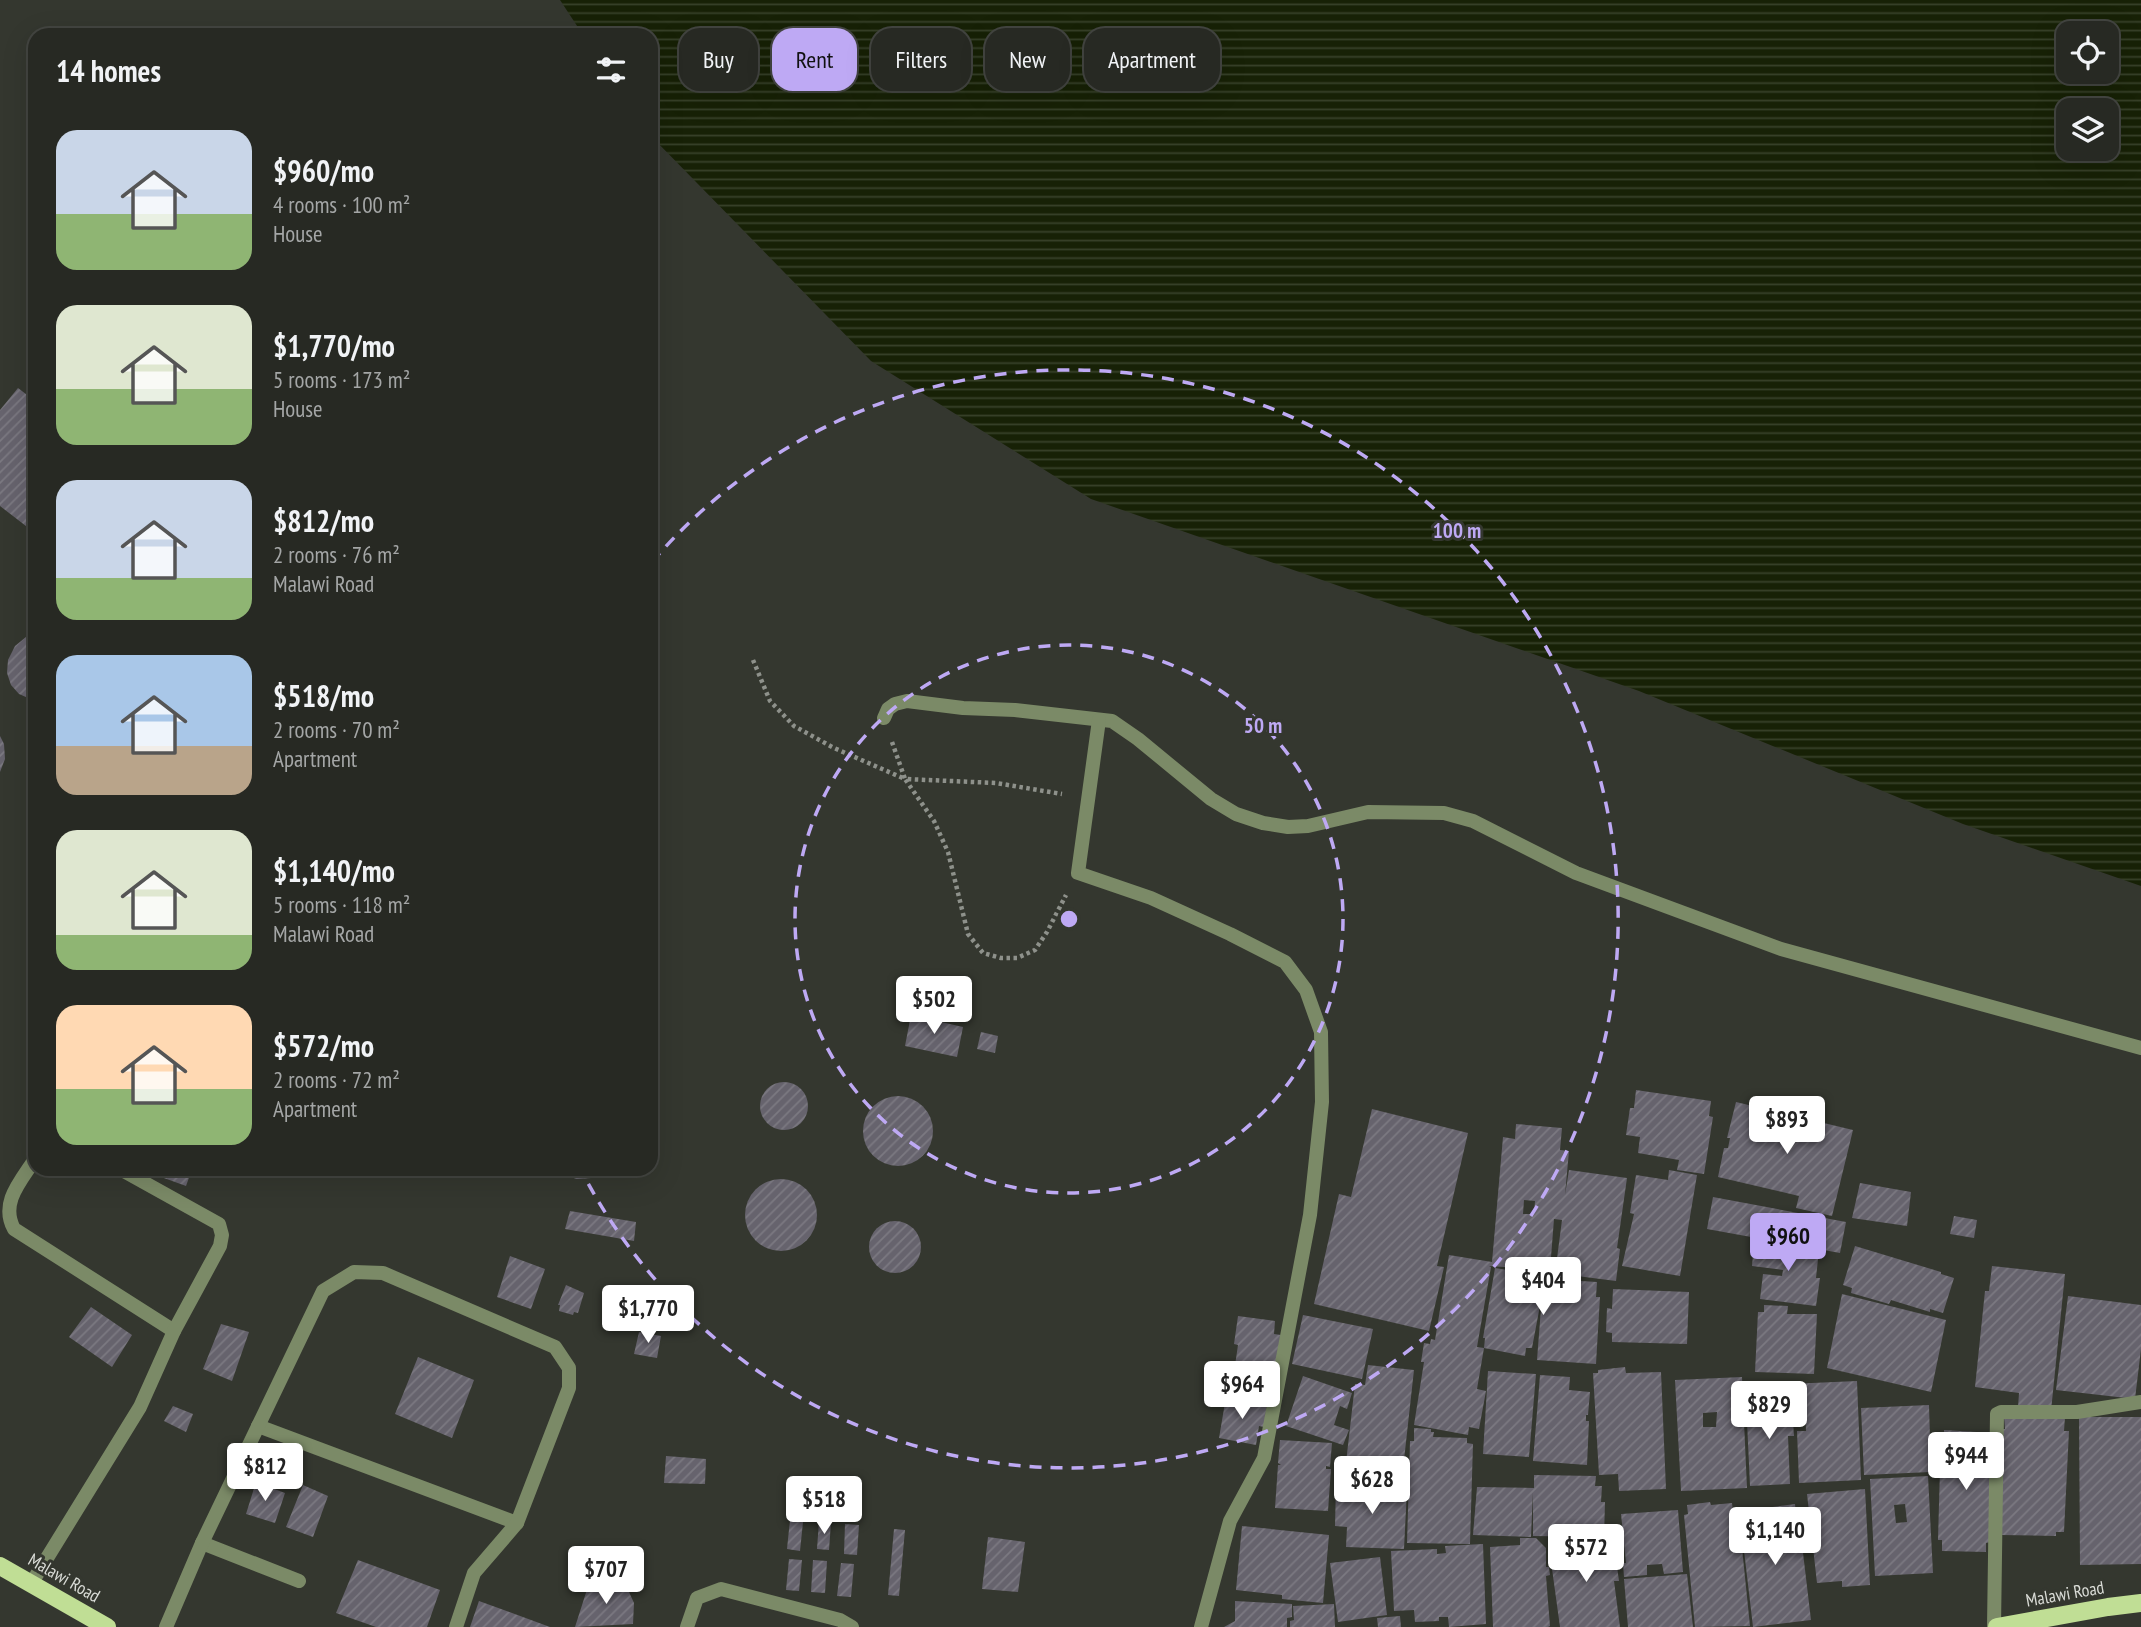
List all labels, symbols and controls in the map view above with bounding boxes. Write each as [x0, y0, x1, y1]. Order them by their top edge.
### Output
map controls [2056, 21, 2119, 161]
button: locate [2056, 21, 2119, 84]
chip: Buy [679, 28, 758, 91]
chip: Rent [772, 28, 857, 91]
chip: Filters [871, 28, 971, 91]
chip: New [985, 28, 1070, 91]
chip: Apartment [1084, 28, 1220, 91]
text: 14 homes [56, 51, 161, 90]
icon: filters [592, 51, 630, 89]
button: layers [2056, 98, 2119, 161]
text: $960/mo [273, 151, 374, 190]
icon: home [112, 158, 196, 242]
text: 4 rooms · 100 m² [273, 190, 410, 219]
text: House [273, 219, 323, 248]
text: $1,770/mo [273, 326, 395, 365]
icon: home [112, 333, 196, 417]
text: 5 rooms · 173 m² [273, 365, 410, 394]
text: House [273, 394, 323, 423]
text: $812/mo [273, 501, 374, 540]
icon: home [112, 508, 196, 592]
text: 100 m [1433, 517, 1481, 544]
text: 2 rooms · 76 m² [273, 540, 400, 569]
text: Malawi Road [273, 569, 374, 598]
text: $518/mo [273, 676, 374, 715]
icon: home [112, 683, 196, 767]
text: 50 m [1244, 712, 1282, 739]
text: 2 rooms · 70 m² [273, 715, 400, 744]
text: Apartment [273, 744, 357, 773]
text: $1,140/mo [273, 851, 395, 890]
icon: home [112, 858, 196, 942]
text: 5 rooms · 118 m² [273, 890, 410, 919]
centre of rings [1057, 907, 1081, 931]
text: Malawi Road [273, 919, 374, 948]
pin: $502 [893, 976, 975, 1036]
text: $502 [912, 984, 956, 1013]
text: $572/mo [273, 1026, 374, 1065]
icon: home [112, 1033, 196, 1117]
text: 2 rooms · 72 m² [273, 1065, 400, 1094]
text: Apartment [273, 1094, 357, 1123]
pin: $893 [1746, 1096, 1828, 1156]
text: $893 [1765, 1104, 1809, 1133]
pin: $960 [1747, 1214, 1829, 1273]
text: $960 [1766, 1221, 1810, 1250]
pin: $404 [1502, 1258, 1584, 1317]
text: $404 [1521, 1265, 1565, 1294]
pin: $1,770 [591, 1286, 705, 1345]
text: $1,770 [618, 1293, 678, 1322]
pin: $964 [1201, 1362, 1283, 1421]
text: $964 [1220, 1369, 1264, 1398]
pin: $829 [1728, 1382, 1810, 1441]
text: $829 [1747, 1389, 1791, 1418]
pin: $944 [1925, 1432, 2007, 1492]
text: $944 [1944, 1440, 1988, 1469]
pin: $812 [224, 1444, 306, 1503]
text: $812 [243, 1451, 287, 1480]
pin: $628 [1331, 1456, 1413, 1516]
text: $628 [1350, 1464, 1394, 1493]
pin: $518 [783, 1476, 865, 1536]
text: $518 [802, 1484, 846, 1513]
pin: $1,140 [1718, 1508, 1832, 1567]
text: $1,140 [1745, 1515, 1805, 1544]
pin: $572 [1545, 1524, 1627, 1584]
text: $572 [1564, 1532, 1608, 1561]
pin: $707 [565, 1546, 647, 1606]
street label: Malawi Road [24, 1548, 104, 1607]
text: $707 [584, 1554, 628, 1583]
street label: Malawi Road [2024, 1575, 2106, 1612]

